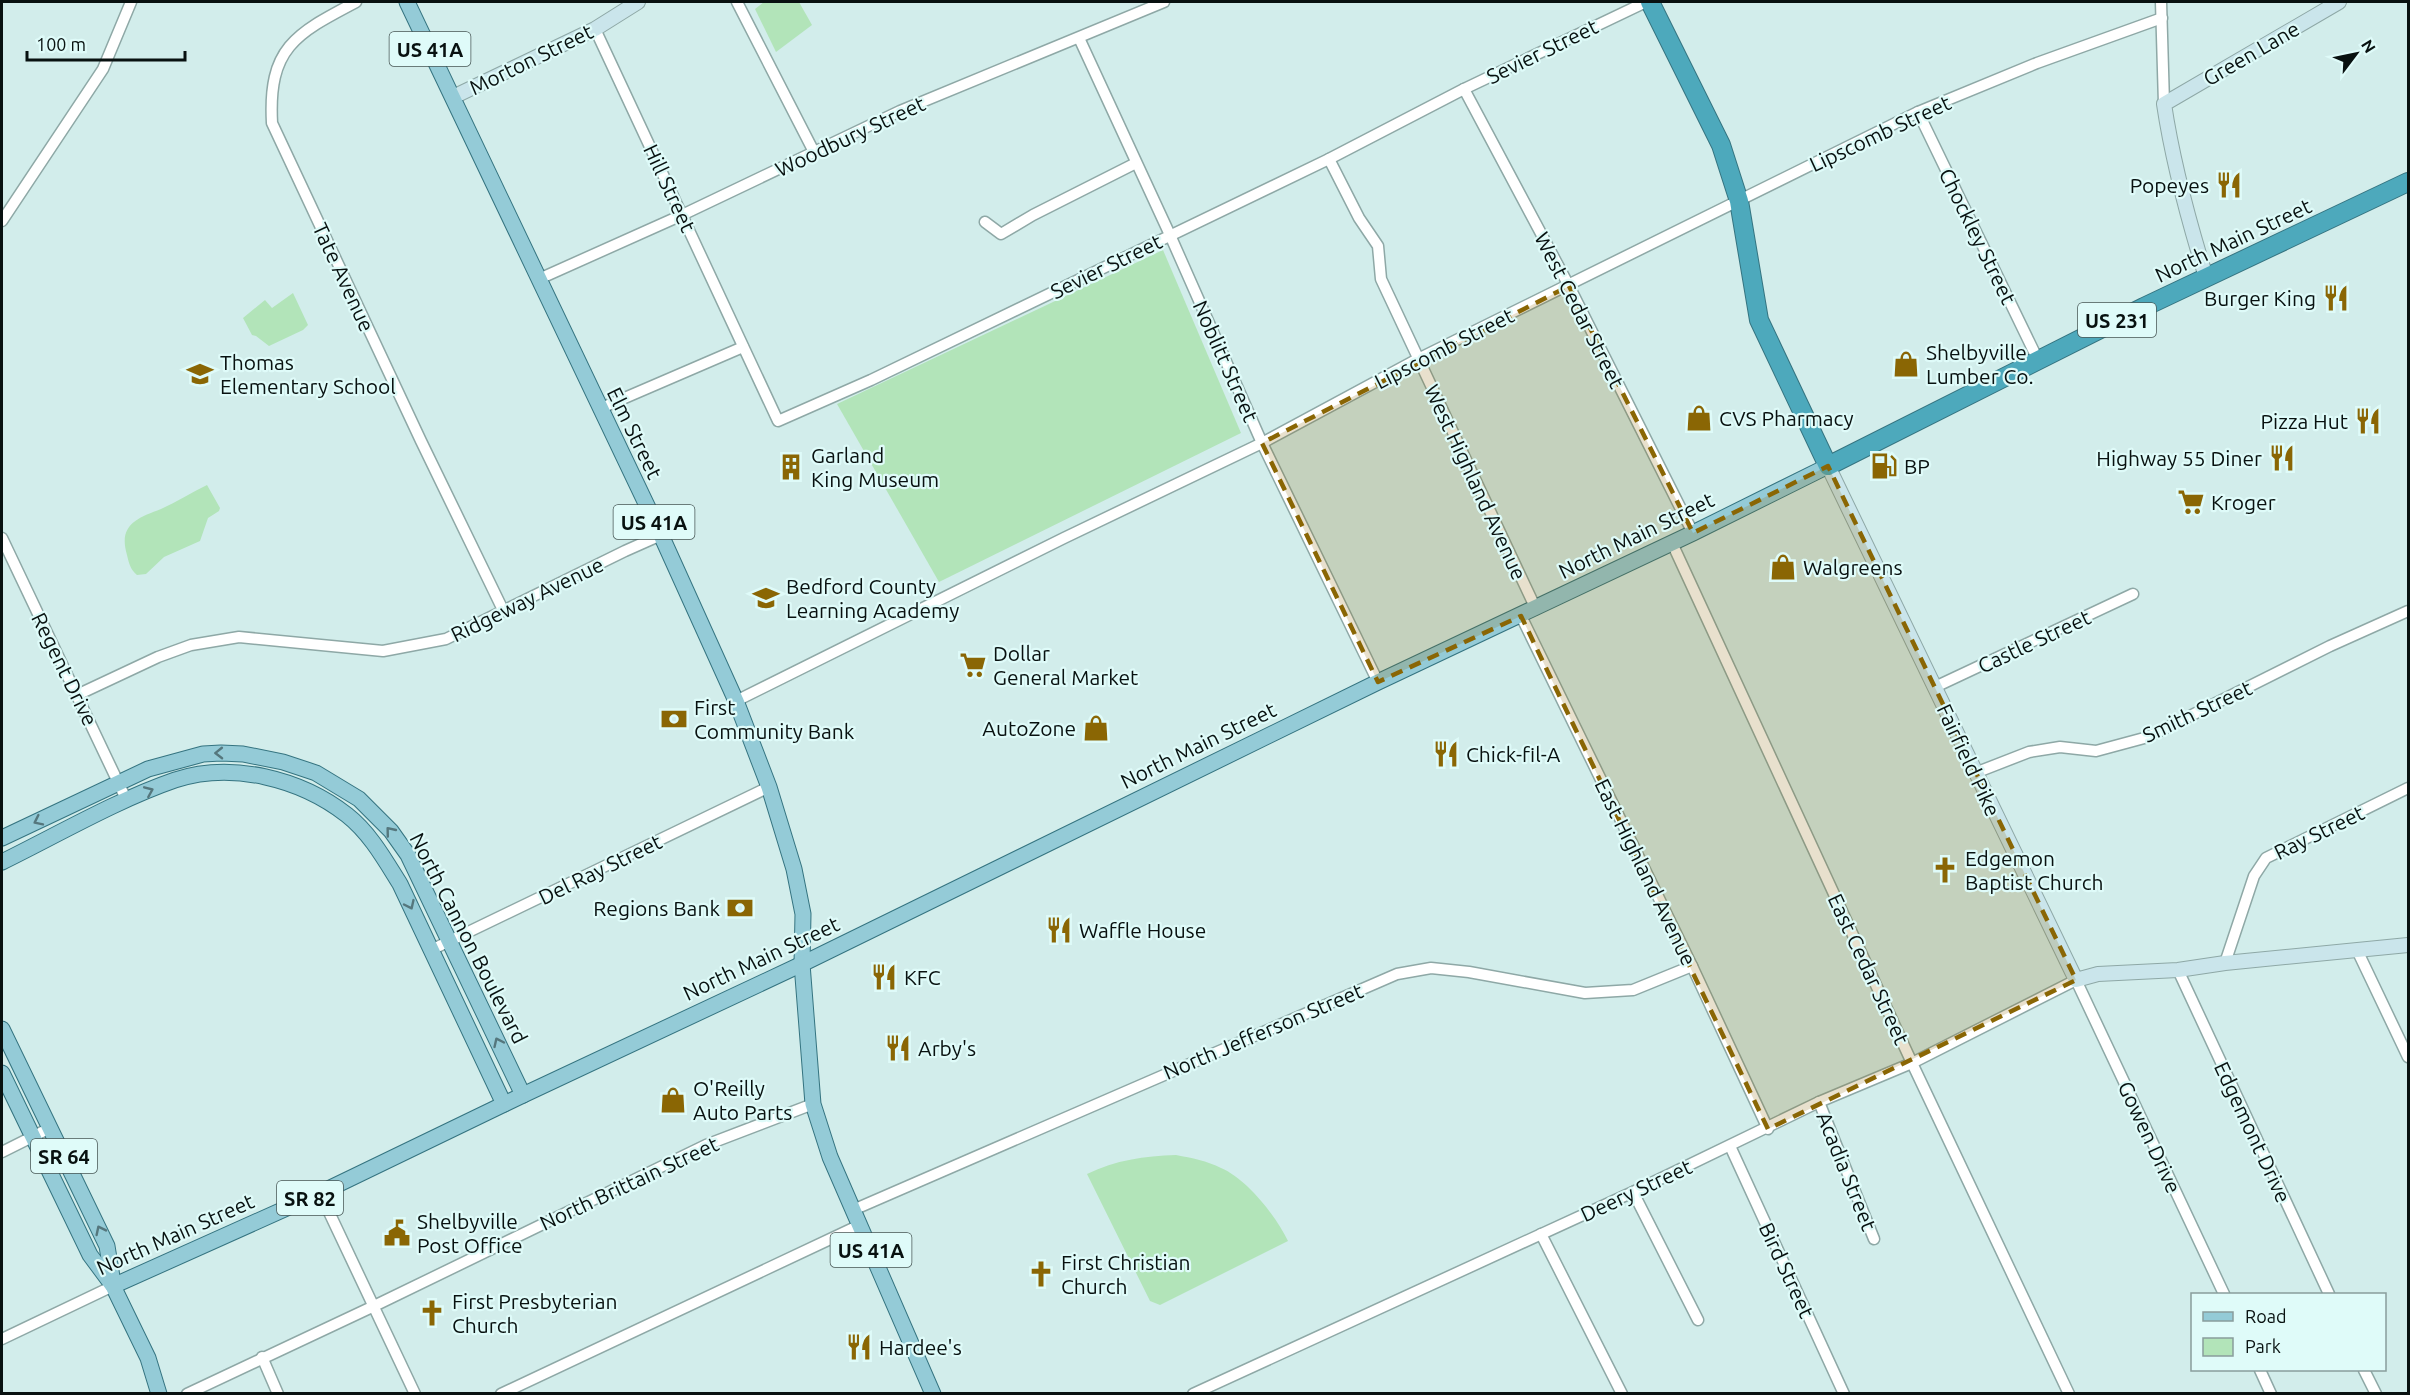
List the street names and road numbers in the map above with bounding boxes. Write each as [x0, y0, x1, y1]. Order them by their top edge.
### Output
street label: Sevier Street [1482, 14, 1602, 88]
street label: Green Lane [2199, 16, 2303, 90]
street label: Morton Street [465, 19, 597, 99]
road number: US 41A [390, 32, 470, 66]
street label: Lipscomb Street [1806, 90, 1954, 176]
street label: Woodbury Street [771, 91, 929, 181]
street label: Hill Street [639, 140, 701, 236]
street label: Chockley Street [1935, 164, 2021, 308]
street label: North Main Street [2151, 193, 2315, 287]
street label: Tate Avenue [308, 219, 380, 335]
street label: West Cedar Street [1530, 228, 1630, 392]
street label: Sevier Street [1046, 229, 1166, 303]
street label: Noblitt Street [1189, 297, 1263, 425]
street label: Lipscomb Street [1370, 303, 1518, 393]
road number: US 231 [2078, 303, 2156, 337]
street label: West Highland Avenue [1420, 380, 1532, 584]
street label: Elm Street [603, 383, 667, 483]
street label: North Main Street [1554, 487, 1718, 583]
road number: US 41A [614, 505, 694, 539]
street label: Ridgeway Avenue [447, 552, 607, 646]
street label: Castle Street [1974, 604, 2094, 678]
street label: Regent Drive [27, 608, 103, 730]
street label: Smith Street [2138, 675, 2256, 747]
street label: North Main Street [1116, 697, 1280, 793]
street label: Fairfield Pike [1933, 700, 2005, 820]
street label: East Highland Avenue [1590, 775, 1702, 969]
street label: Ray Street [2270, 800, 2368, 864]
street label: North Cannon Boulevard [405, 829, 533, 1047]
street label: Del Ray Street [534, 829, 666, 909]
street label: East Cedar Street [1824, 890, 1914, 1048]
street label: North Main Street [679, 911, 843, 1005]
street label: North Jefferson Street [1160, 978, 1366, 1084]
street label: Edgemont Drive [2210, 1058, 2296, 1206]
street label: Gowen Drive [2114, 1077, 2186, 1197]
street label: Acadia Street [1812, 1108, 1882, 1234]
street label: North Brittain Street [536, 1131, 722, 1235]
road number: SR 64 [31, 1139, 97, 1173]
street label: Deery Street [1577, 1154, 1695, 1226]
road number: SR 82 [277, 1181, 343, 1215]
street label: North Main Street [93, 1188, 257, 1280]
street label: Bird Street [1755, 1219, 1819, 1321]
road number: US 41A [830, 1233, 912, 1267]

